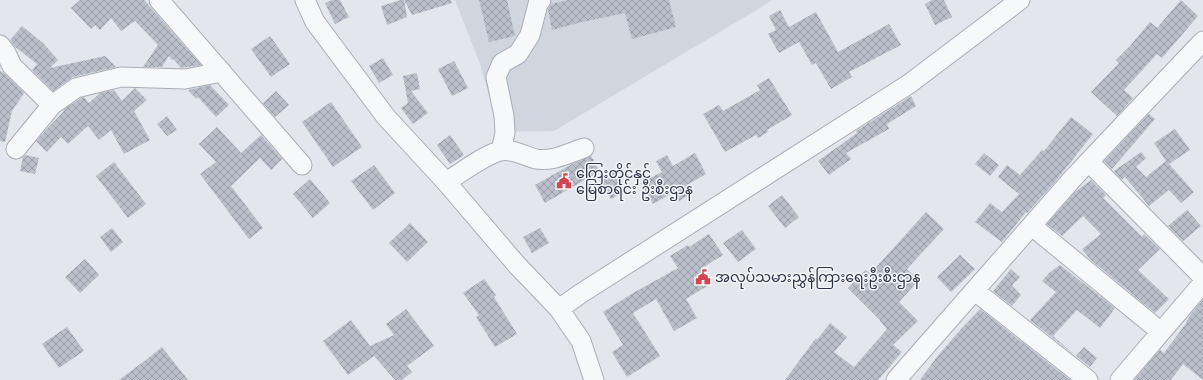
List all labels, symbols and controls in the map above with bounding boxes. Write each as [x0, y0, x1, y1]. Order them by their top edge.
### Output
place label: ကြေးတိုင်နှင့် မြေစာရင်း ဦးစီးဌာန [576, 163, 693, 201]
public building icon: ကြေးတိုင်နှင့် မြေစာရင်း ဦးစီးဌာန [555, 172, 573, 190]
place label: အလုပ်သမားညွှန်ကြားရေးဦးစီးဌာန [715, 267, 920, 289]
public building icon: အလုပ်သမားညွှန်ကြားရေးဦးစီးဌာန [694, 268, 712, 286]

